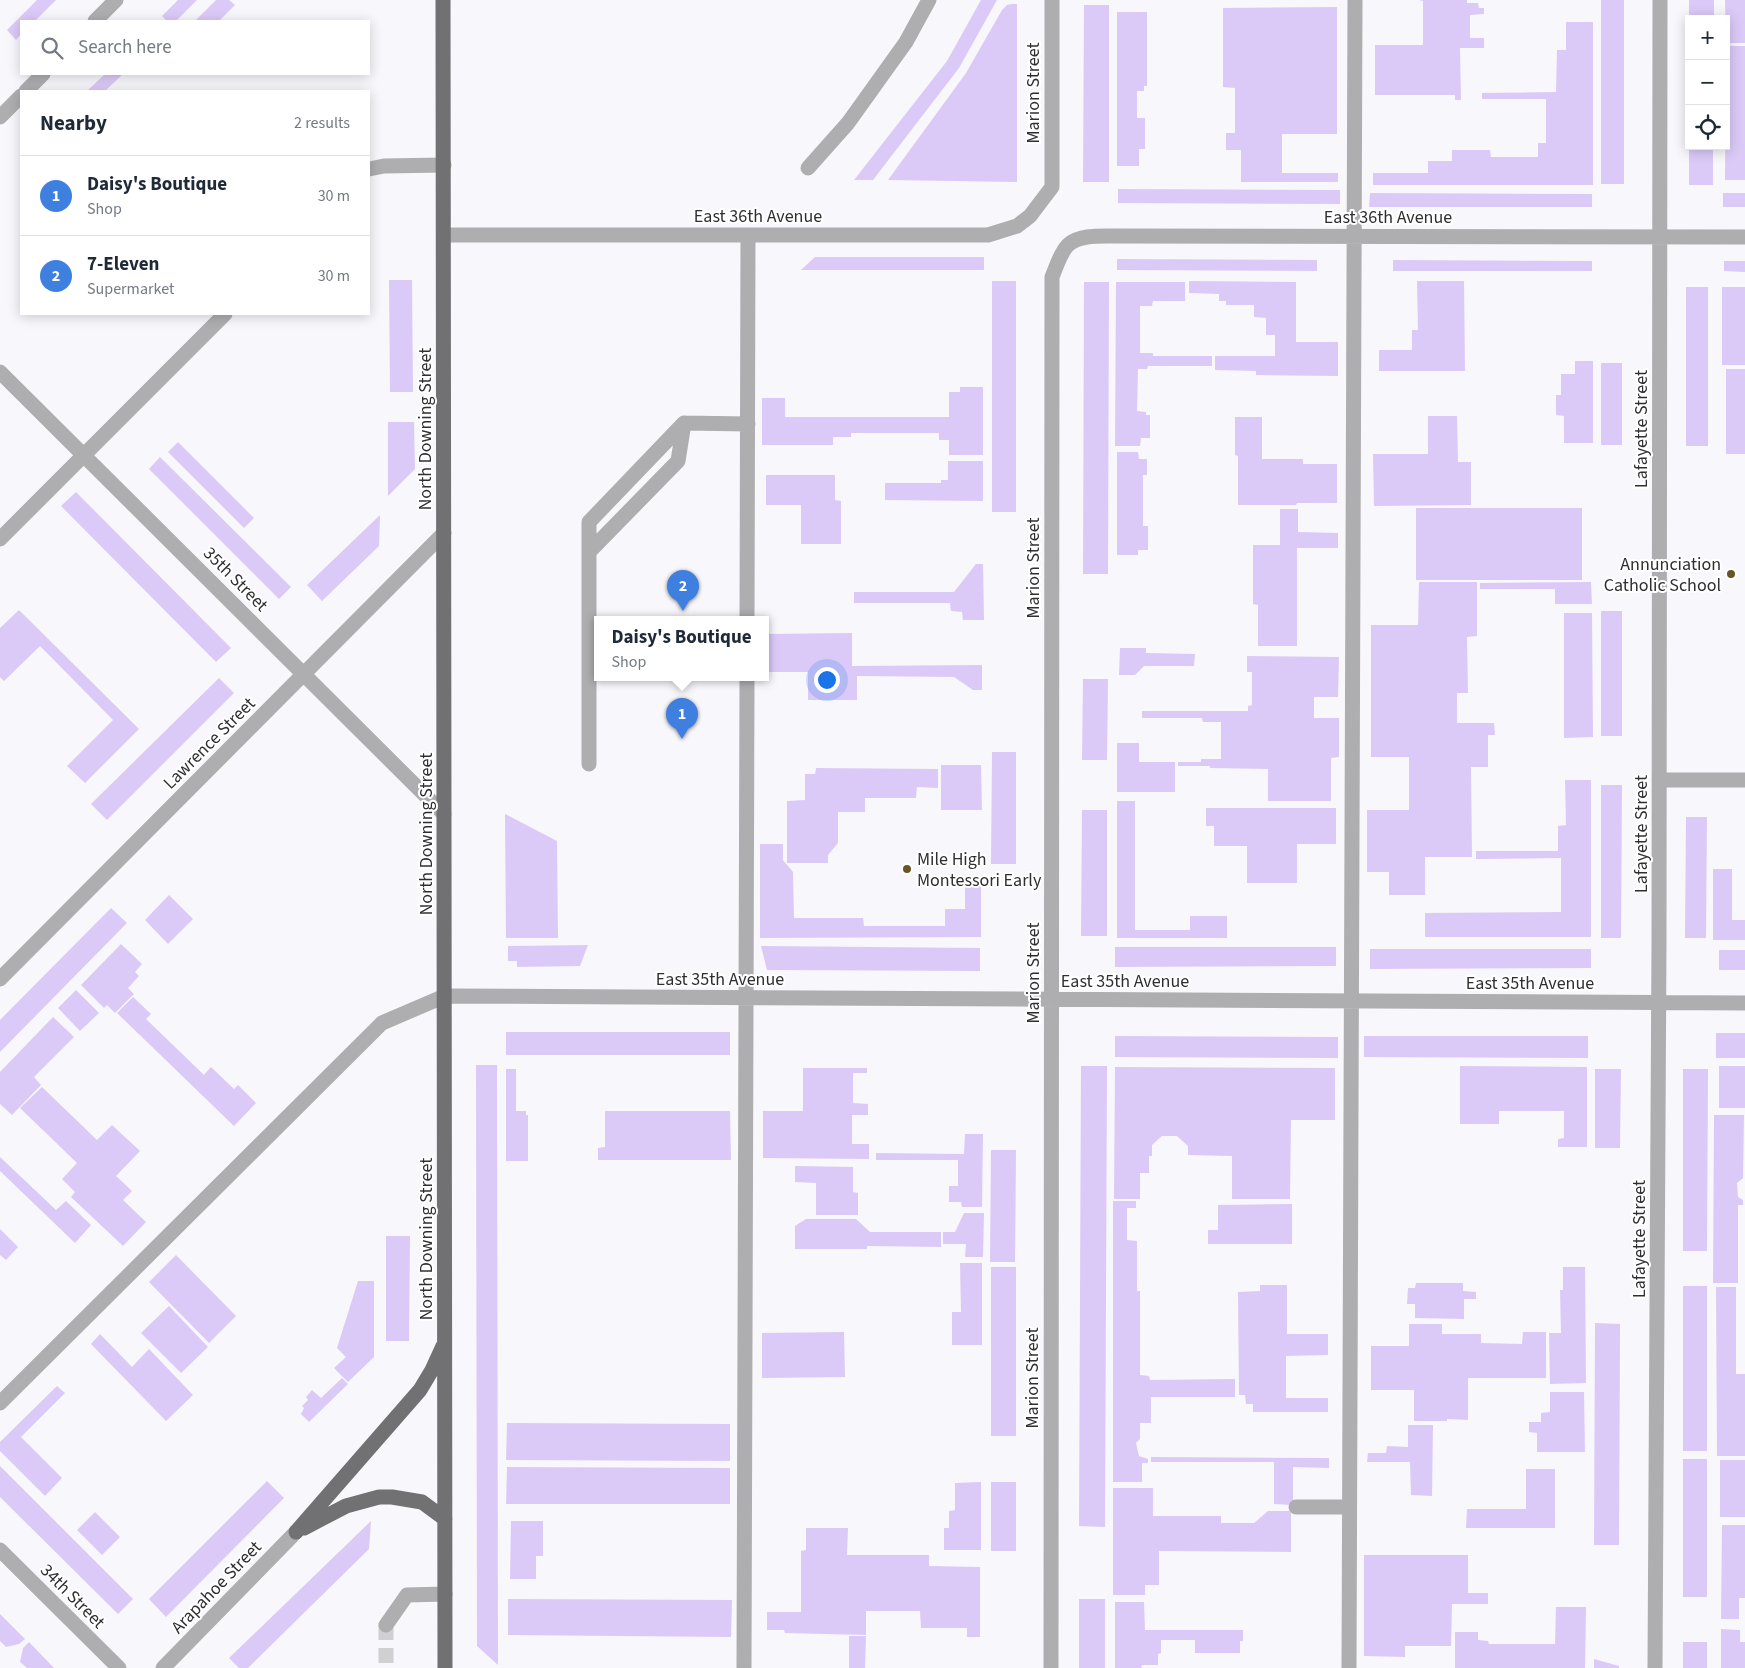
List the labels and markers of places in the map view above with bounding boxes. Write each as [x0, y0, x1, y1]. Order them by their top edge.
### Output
place label: Annunciation Catholic School [1604, 552, 1721, 598]
marker: Annunciation Catholic School [1725, 568, 1737, 580]
pin: 2 [667, 570, 699, 611]
pin: 1 [666, 698, 698, 739]
place label: Mile High Montessori Early [917, 847, 1042, 893]
marker: Mile High Montessori Early [901, 863, 913, 875]

